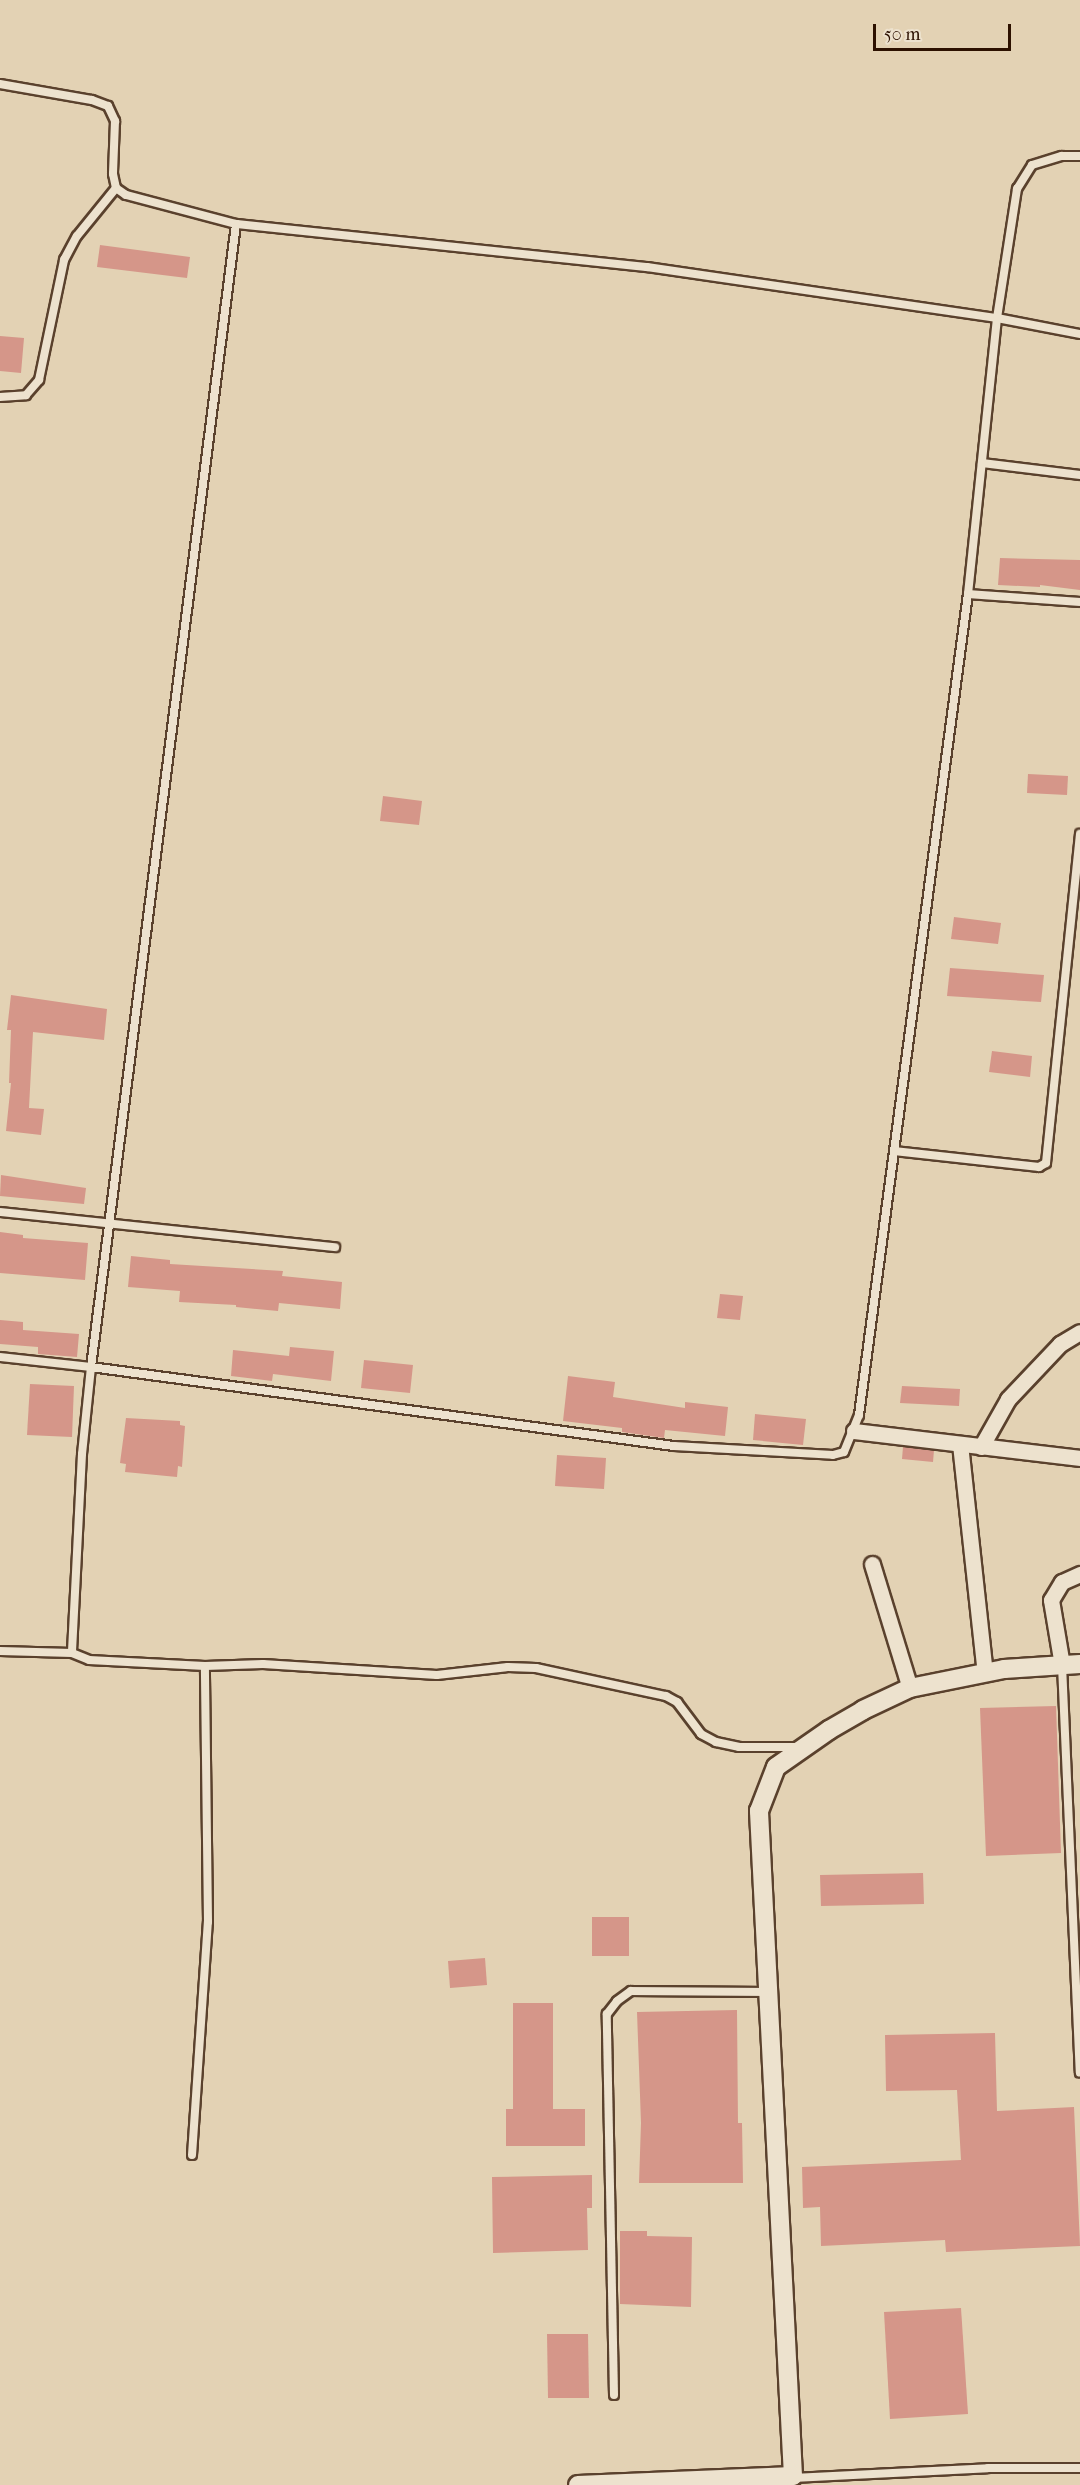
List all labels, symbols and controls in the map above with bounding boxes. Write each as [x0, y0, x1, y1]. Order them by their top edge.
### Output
scale bar [876, 12, 1014, 50]
text: 50 m [884, 24, 920, 45]

